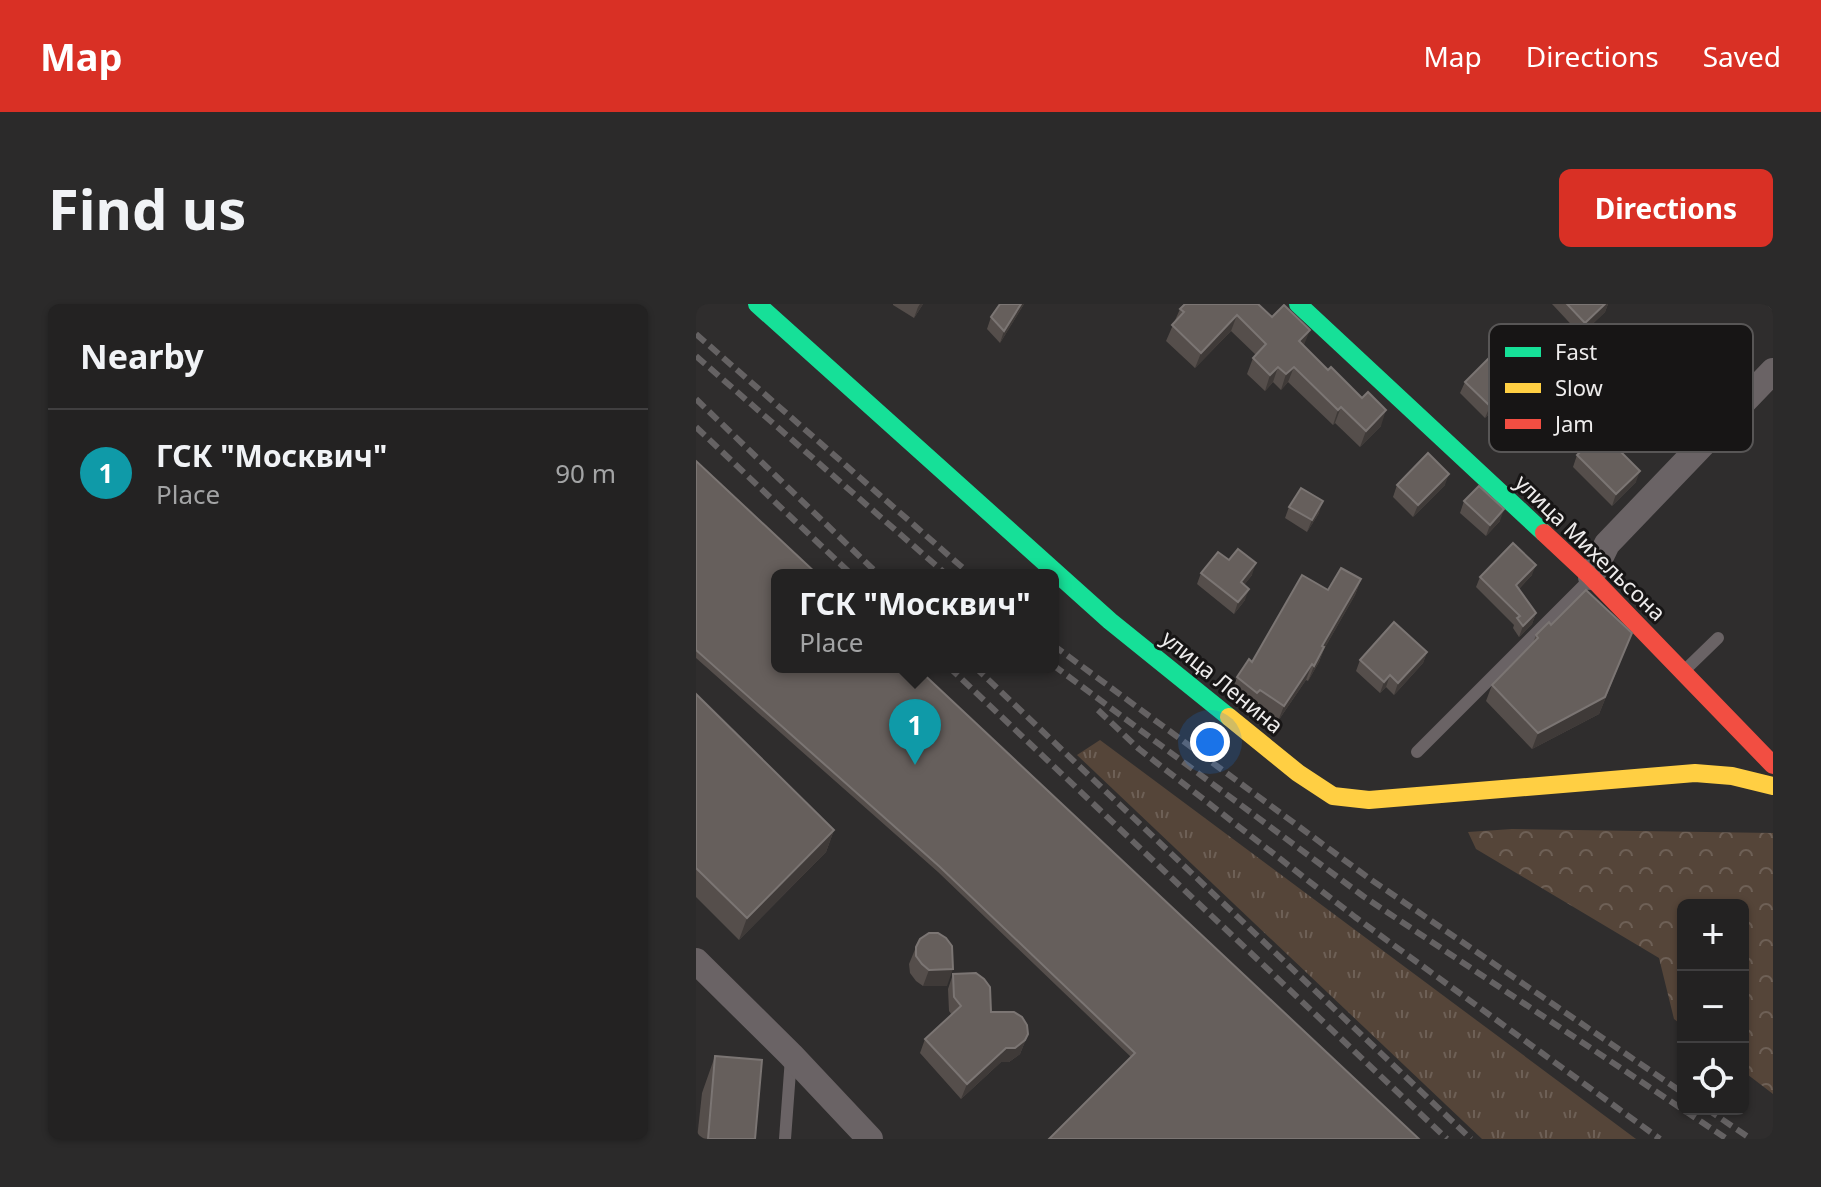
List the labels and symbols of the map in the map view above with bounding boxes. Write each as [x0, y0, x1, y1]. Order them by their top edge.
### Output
legend [1489, 324, 1753, 452]
text: Fast [1555, 336, 1597, 366]
text: Slow [1555, 372, 1604, 402]
text: Jam [1553, 408, 1594, 438]
street label: улица Михельсона [1509, 467, 1673, 627]
street label: улица Ленина [1156, 623, 1290, 739]
pin: 1 [889, 699, 941, 765]
your location [1190, 722, 1230, 762]

